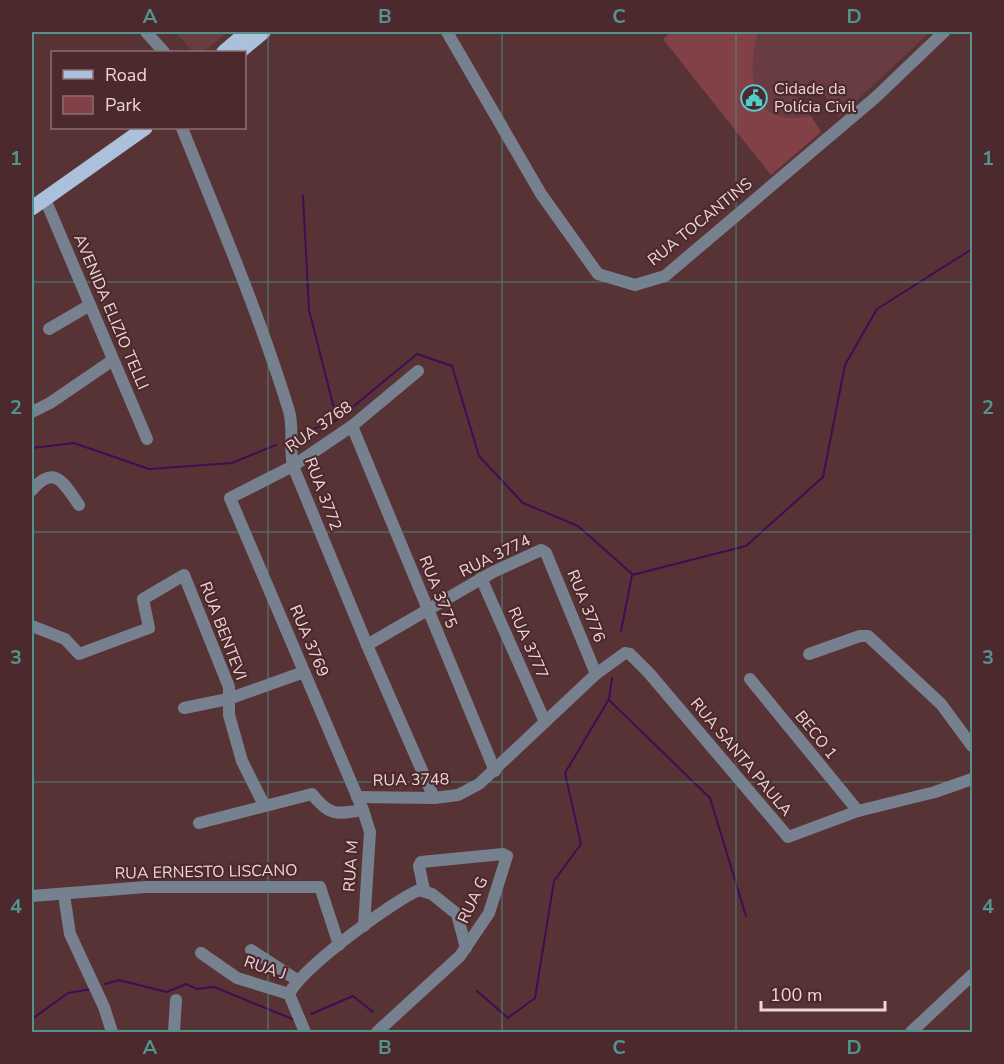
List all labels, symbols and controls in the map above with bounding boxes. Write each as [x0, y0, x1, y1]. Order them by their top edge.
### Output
text: A [143, 3, 158, 30]
text: B [378, 3, 392, 30]
text: C [612, 3, 626, 30]
text: D [846, 3, 862, 30]
legend [51, 51, 246, 129]
text: Road [105, 63, 147, 87]
place label: Cidade da Polícia Civil [774, 78, 856, 118]
public building icon: Cidade da Polícia Civil [739, 83, 769, 113]
text: Park [105, 93, 142, 117]
text: 1 [10, 145, 22, 172]
text: 1 [982, 145, 994, 172]
street label: RUA TOCANTINS [643, 173, 757, 271]
street label: AVENIDA ELIZIO TELLI [68, 231, 154, 393]
text: 2 [10, 394, 22, 421]
text: 2 [982, 394, 994, 421]
street label: RUA 3768 [281, 396, 357, 458]
street label: RUA 3772 [299, 454, 347, 534]
street label: RUA 3774 [456, 529, 535, 583]
street label: RUA 3775 [413, 552, 463, 632]
street label: RUA 3776 [561, 566, 611, 646]
street label: RUA BENTEVI [194, 579, 252, 683]
street label: RUA 3769 [284, 602, 334, 680]
street label: RUA 3777 [502, 604, 554, 682]
text: 3 [10, 644, 22, 671]
text: 3 [982, 644, 994, 671]
street label: RUA SANTA PAULA [685, 693, 797, 821]
street label: BECO 1 [790, 706, 842, 764]
street label: RUA 3748 [373, 768, 449, 792]
street label: RUA M [338, 839, 364, 893]
street label: RUA ERNESTO LISCANO [114, 859, 298, 885]
street label: RUA G [453, 873, 493, 927]
text: 4 [10, 893, 22, 920]
text: 4 [982, 893, 994, 920]
street label: RUA J [241, 951, 289, 985]
scale bar [761, 974, 886, 1012]
text: 100 m [770, 983, 822, 1007]
text: A [143, 1034, 158, 1061]
text: B [378, 1034, 392, 1061]
text: C [612, 1034, 626, 1061]
text: D [846, 1034, 862, 1061]

